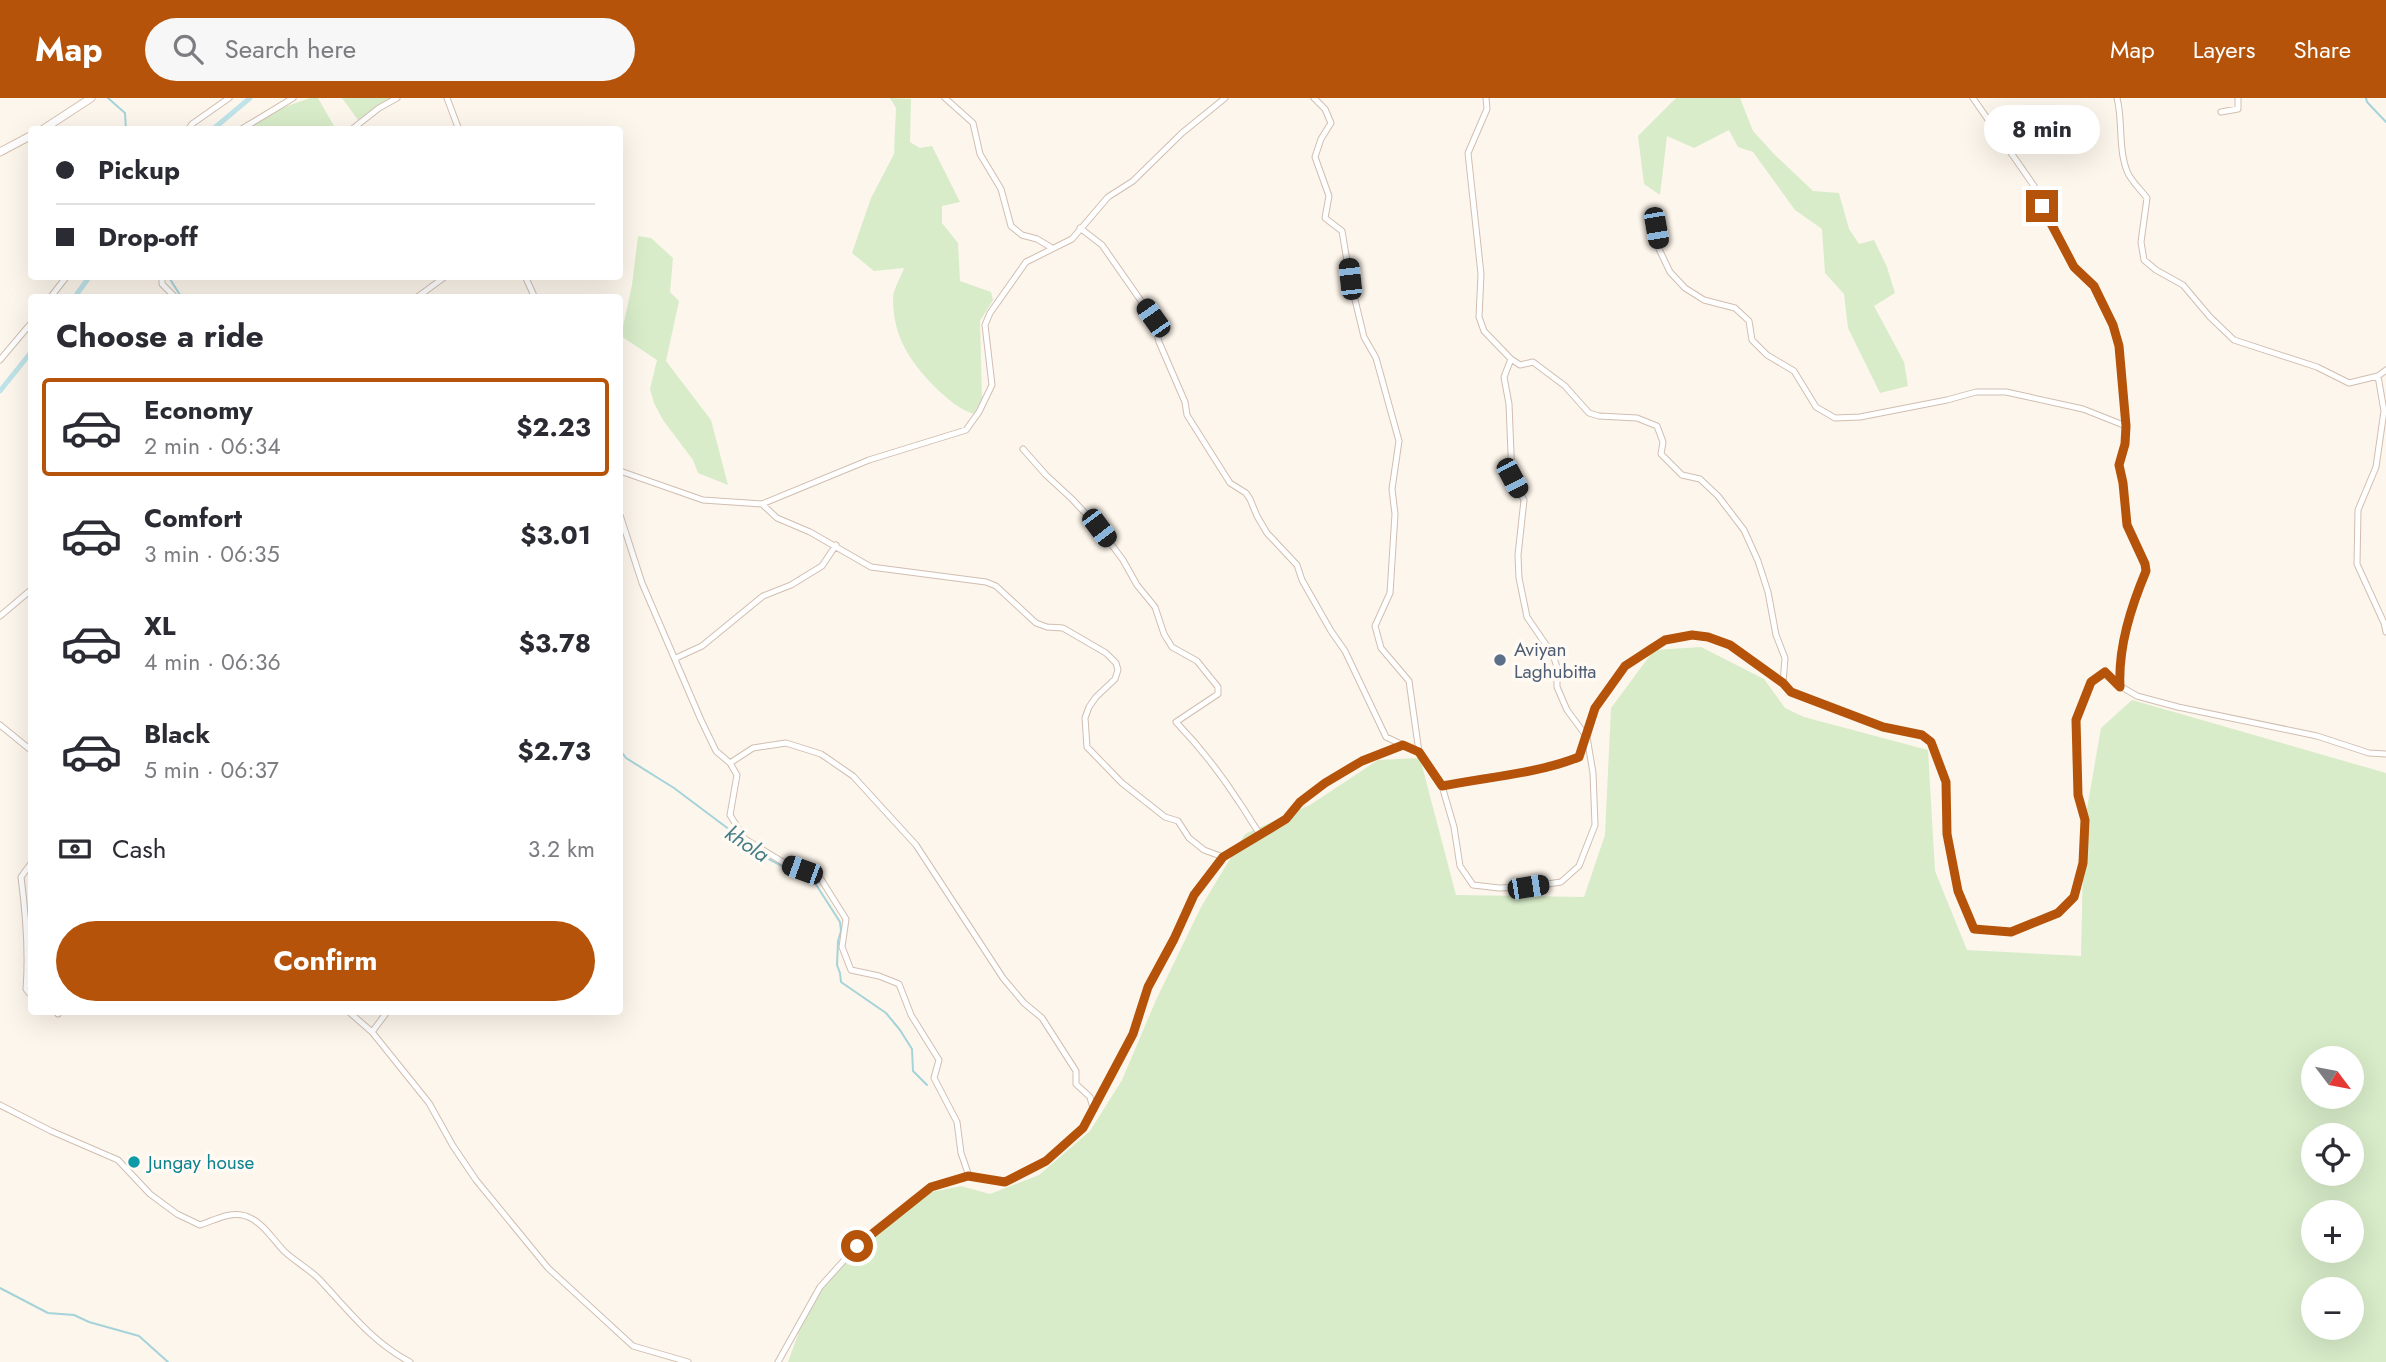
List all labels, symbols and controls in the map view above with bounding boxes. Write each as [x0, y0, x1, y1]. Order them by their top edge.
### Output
search box [145, 18, 635, 81]
text: Map [35, 26, 103, 73]
icon: search [169, 30, 207, 68]
text: Search here [225, 30, 356, 68]
text: Map [2110, 32, 2155, 67]
text: Layers [2193, 32, 2255, 67]
text: Share [2293, 32, 2351, 67]
callout: 8 min [1984, 105, 2100, 154]
text: 8 min [2012, 112, 2072, 146]
text: Pickup [98, 151, 180, 189]
route end [2026, 190, 2058, 222]
car [1643, 205, 1670, 251]
text: Drop-off [98, 218, 198, 256]
car [1338, 257, 1363, 301]
car [1133, 295, 1174, 341]
text: Choose a ride [56, 313, 264, 359]
text: Economy [144, 391, 253, 429]
icon: car [60, 396, 123, 459]
text: $2.23 [516, 408, 591, 446]
text: 2 min · 06:34 [144, 429, 281, 463]
car [1493, 455, 1532, 501]
text: Comfort [144, 499, 242, 537]
icon: car [60, 504, 123, 567]
car [1078, 505, 1121, 551]
text: $3.01 [520, 516, 591, 554]
text: 3 min · 06:35 [144, 537, 280, 571]
text: XL [144, 607, 176, 645]
icon: car [60, 612, 123, 675]
text: $3.78 [519, 624, 591, 662]
place label: Aviyan Laghubitta [1514, 636, 1597, 685]
text: 4 min · 06:36 [144, 645, 281, 679]
marker: Aviyan Laghubitta [1492, 652, 1508, 668]
text: Black [144, 715, 210, 753]
icon: car [60, 720, 123, 783]
text: $2.73 [518, 732, 591, 770]
text: 5 min · 06:37 [144, 753, 279, 787]
water label: khola [719, 818, 775, 870]
icon: cash [56, 830, 94, 868]
text: Cash [112, 830, 166, 868]
text: 3.2 km [528, 832, 595, 866]
car [779, 853, 826, 887]
car [1506, 873, 1551, 901]
button: Confirm [56, 921, 595, 1001]
north arrow [2301, 1046, 2364, 1110]
map controls [2301, 1046, 2364, 1340]
button: locate [2301, 1123, 2364, 1186]
place label: Jungay house [145, 1149, 254, 1176]
marker: Jungay house [126, 1154, 142, 1170]
button: + [2301, 1200, 2364, 1263]
route start [841, 1230, 873, 1262]
button: − [2301, 1277, 2364, 1340]

